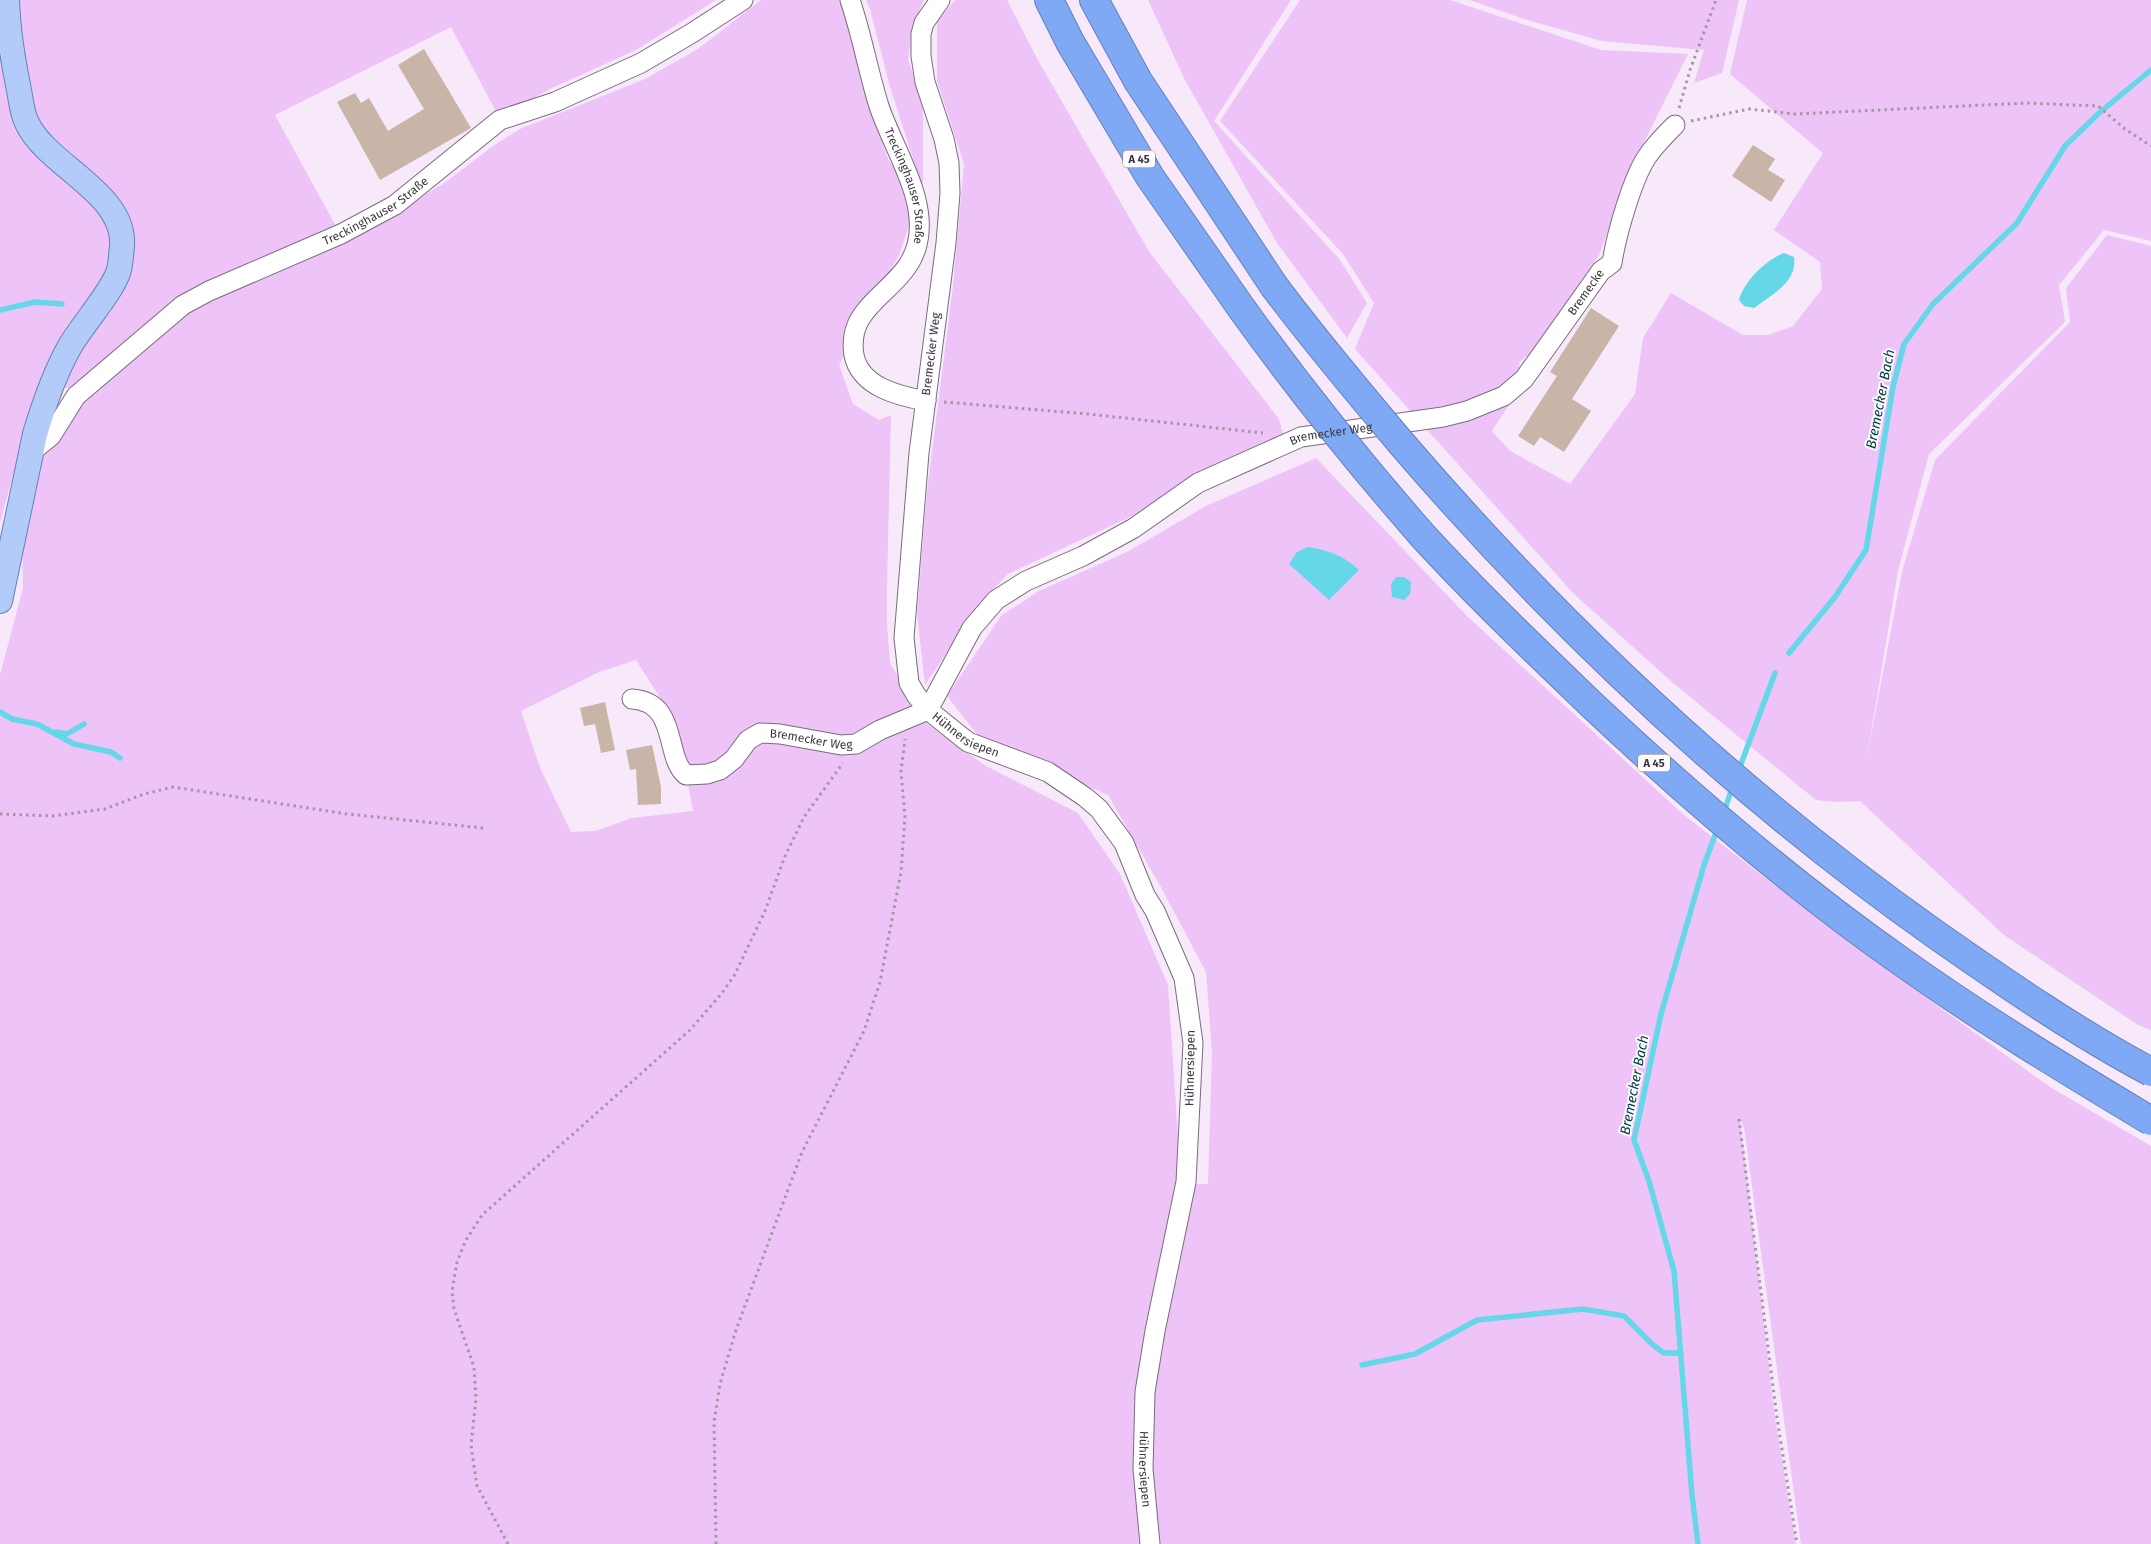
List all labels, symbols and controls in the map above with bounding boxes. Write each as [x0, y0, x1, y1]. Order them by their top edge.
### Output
street label: Treckinghauser Straße [881, 126, 926, 245]
road number: A 45 [1123, 150, 1155, 168]
street label: Treckinghauser Straße [321, 174, 431, 248]
street label: Bremecke [1565, 266, 1607, 318]
street label: Bremecker Weg [919, 311, 943, 396]
water label: Bremecker Bach [1862, 348, 1898, 450]
street label: Bremecker Weg [1287, 420, 1374, 448]
street label: Hühnersiepen [929, 709, 1001, 760]
street label: Bremecker Weg [769, 726, 854, 752]
road number: A 45 [1638, 754, 1670, 771]
street label: Hühnersiepen [1182, 1030, 1198, 1106]
water label: Bremecker Bach [1616, 1034, 1652, 1136]
street label: Hühnersiepen [1136, 1431, 1154, 1508]

